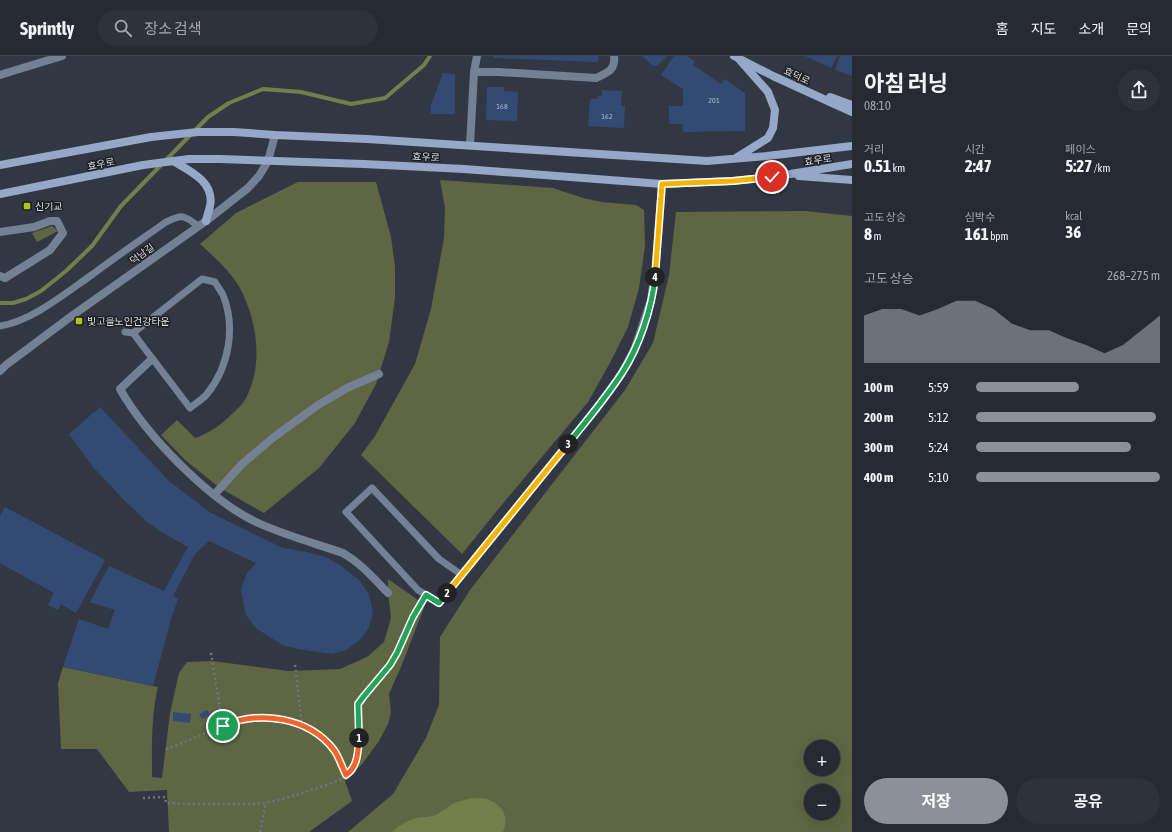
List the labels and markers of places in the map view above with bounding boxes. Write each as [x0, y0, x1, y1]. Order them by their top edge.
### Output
pin [755, 160, 789, 194]
marker: 신기교 [22, 201, 32, 211]
place label: 신기교 [35, 201, 63, 212]
pin: 4 [645, 267, 665, 287]
marker: 빛고을노인건강타운 [74, 316, 84, 326]
place label: 빛고을노인건강타운 [87, 316, 170, 327]
pin: 3 [558, 434, 578, 454]
pin: 2 [437, 583, 457, 603]
pin [206, 709, 240, 743]
pin: 1 [349, 728, 369, 748]

